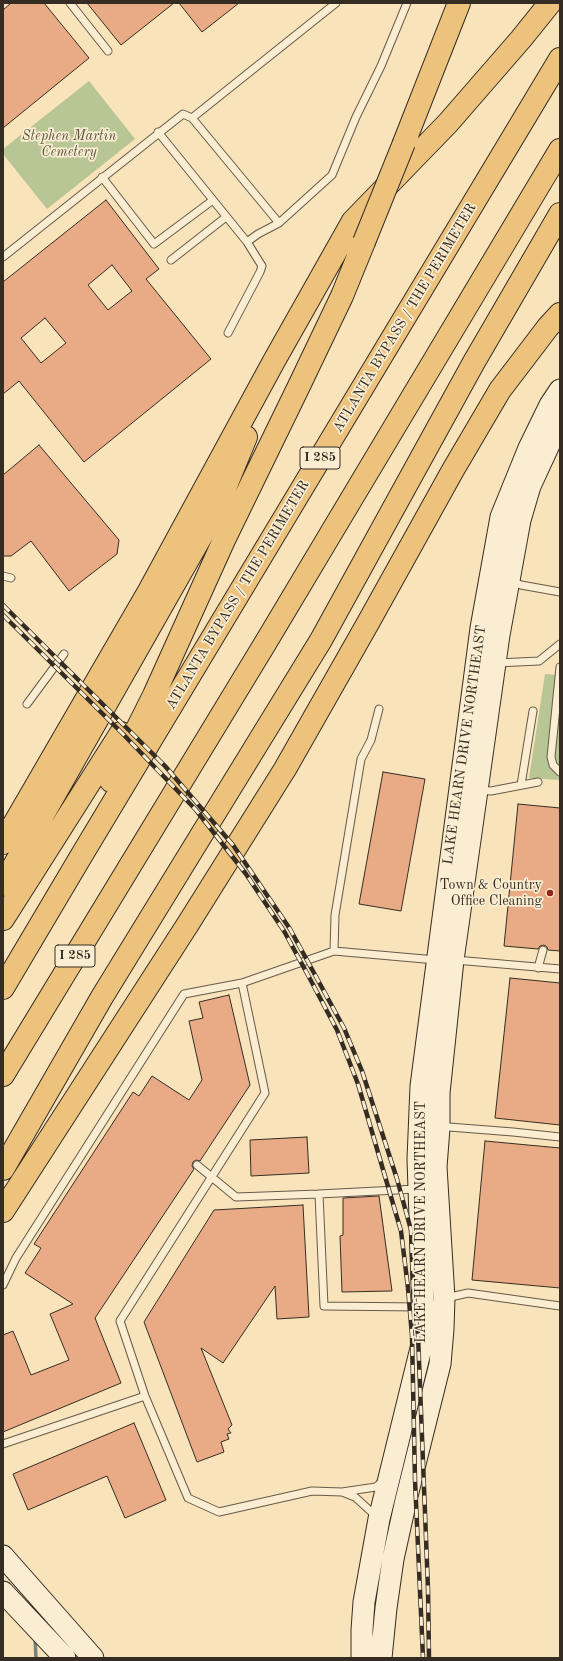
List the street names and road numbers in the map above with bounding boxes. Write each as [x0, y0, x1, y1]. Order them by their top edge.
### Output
street label: ATLANTA BYPASS / THE PERIMETER [330, 200, 480, 436]
road number: I 285 [300, 447, 340, 469]
street label: ATLANTA BYPASS / THE PERIMETER [163, 477, 313, 713]
street label: LAKE HEARN DRIVE NORTHEAST [440, 624, 490, 866]
road number: I 285 [55, 945, 95, 967]
street label: LAKE HEARN DRIVE NORTHEAST [413, 1101, 429, 1343]

